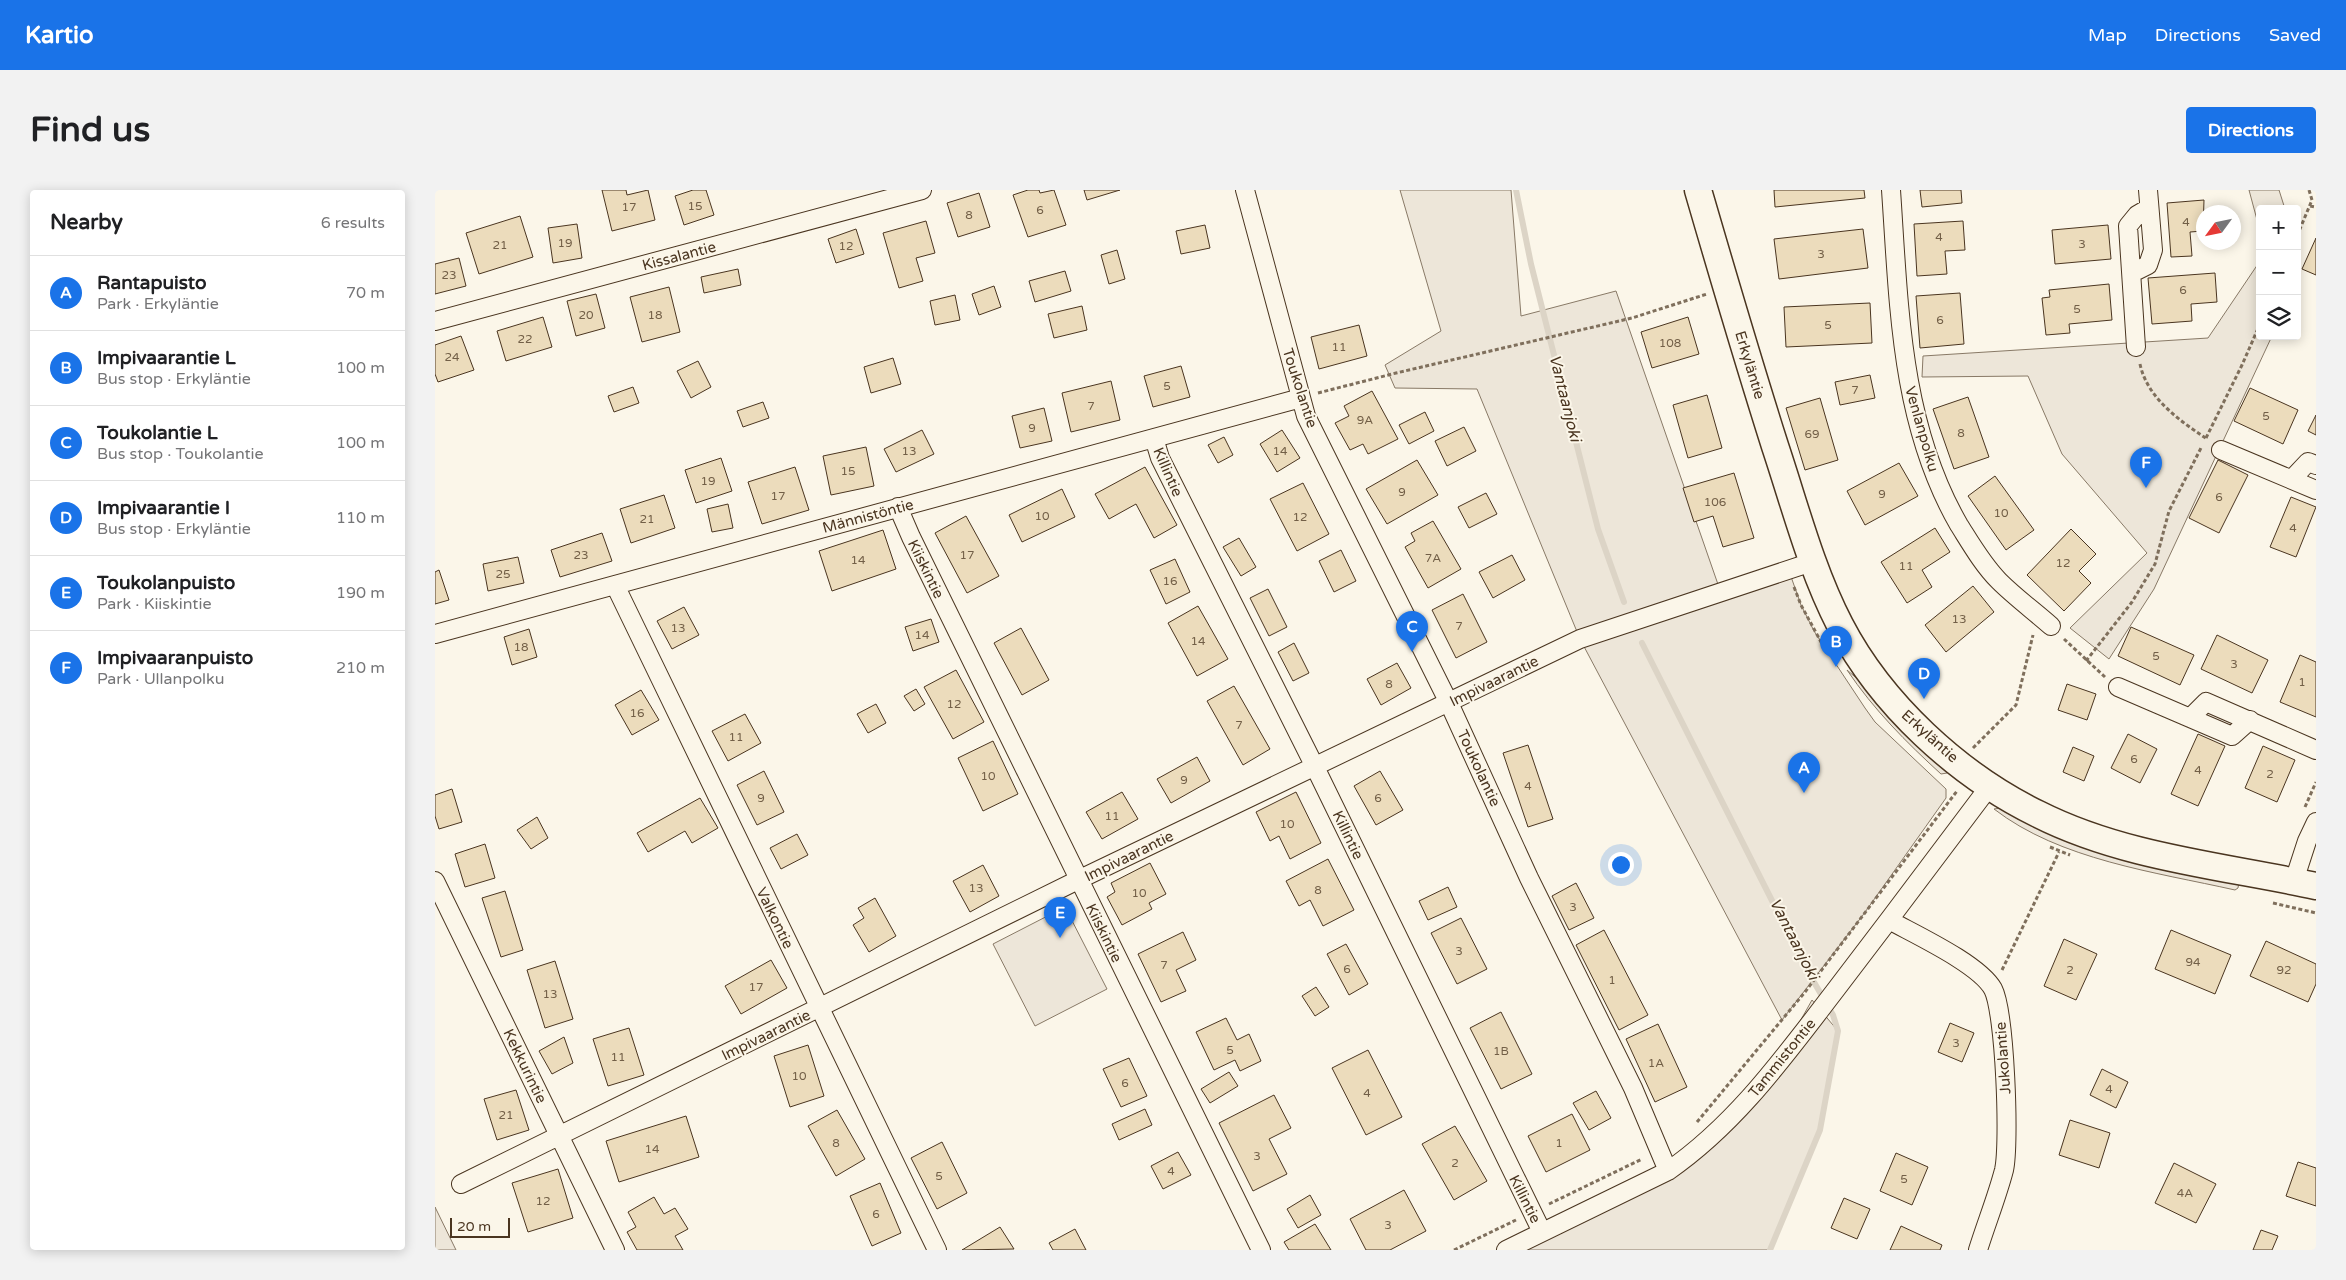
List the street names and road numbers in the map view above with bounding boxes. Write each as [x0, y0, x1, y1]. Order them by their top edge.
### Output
street label: Kissalantie [640, 238, 718, 274]
street label: Erkyläntie [1731, 329, 1769, 401]
street label: Toukolantie [1279, 346, 1321, 430]
street label: Venlanpolku [1901, 384, 1943, 474]
street label: Killintie [1149, 445, 1187, 499]
street label: Männistöntie [820, 495, 916, 537]
street label: Kiiskintie [904, 536, 948, 602]
street label: Impivaarantie [1447, 652, 1541, 710]
street label: Erkyläntie [1898, 706, 1962, 766]
street label: Toukolantie [1453, 727, 1505, 809]
street label: Killintie [1329, 808, 1367, 862]
street label: Impivaarantie [1082, 827, 1176, 885]
street label: Valkontie [752, 884, 798, 952]
street label: Kiiskintie [1082, 900, 1126, 966]
street label: Impivaarantie [719, 1006, 813, 1064]
street label: Tammistontie [1745, 1015, 1819, 1101]
street label: Jukolantie [1991, 1021, 2015, 1095]
street label: Kekkurintie [499, 1026, 551, 1106]
street label: Killintie [1505, 1172, 1545, 1226]

